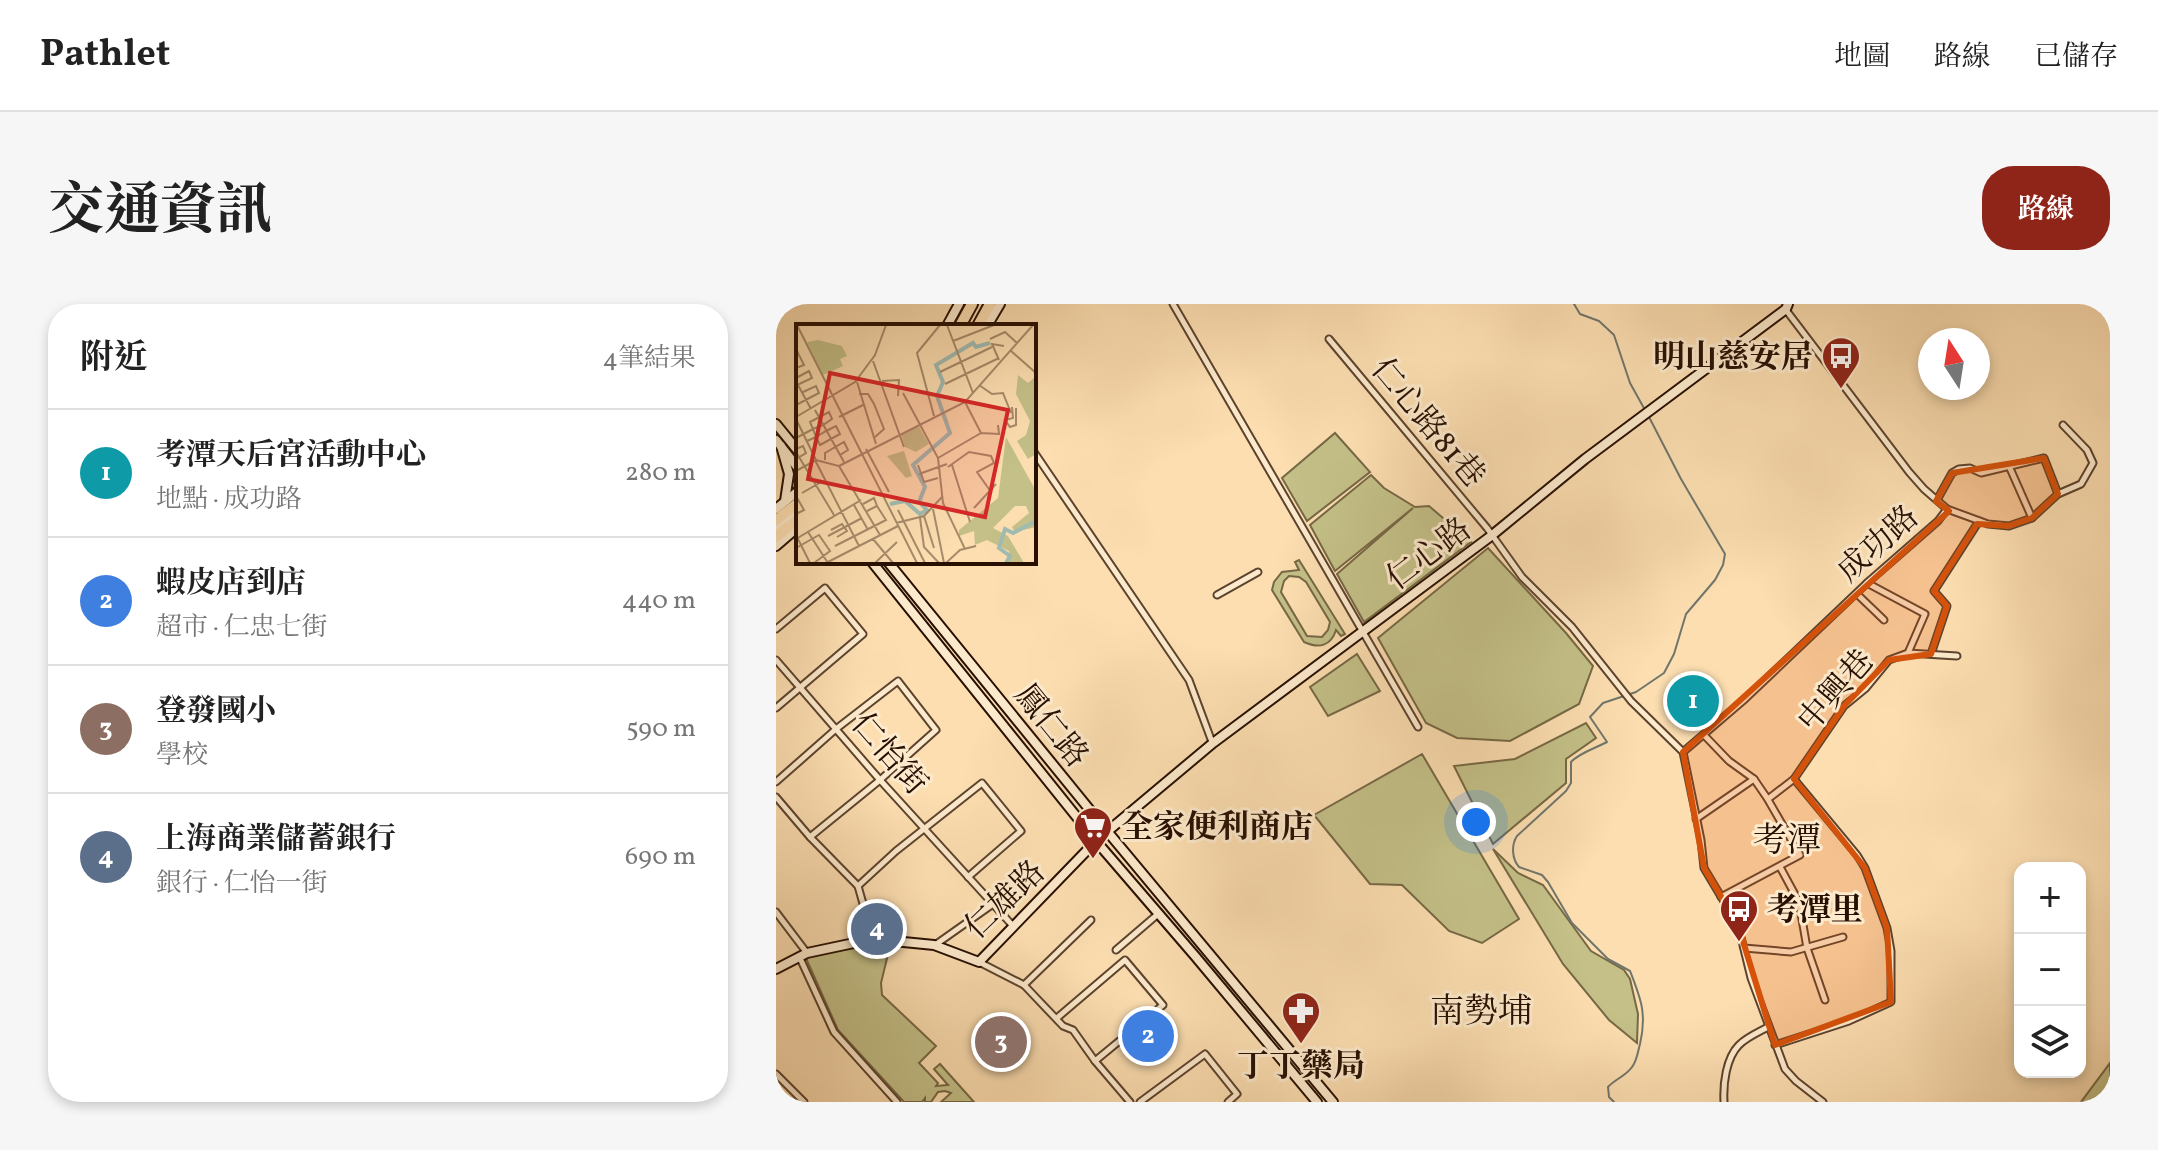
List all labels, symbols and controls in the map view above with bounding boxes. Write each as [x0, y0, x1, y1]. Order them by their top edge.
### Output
text: Pathlet [40, 29, 170, 82]
text: 地圖 [1834, 38, 1890, 77]
text: 路線 [1934, 38, 1990, 77]
text: 已儲存 [2034, 38, 2118, 77]
button: 路線 [1982, 166, 2110, 250]
text: 交通資訊 [48, 175, 272, 253]
inset map [796, 324, 1036, 564]
north arrow [1918, 328, 1990, 400]
bus stop icon: 明山慈安居 [1820, 335, 1862, 390]
text: 附近 [80, 336, 148, 383]
place label: 明山慈安居 [1653, 337, 1813, 381]
text: 4筆結果 [602, 341, 696, 377]
street label: 仁心路81巷 [1359, 350, 1494, 498]
text: 考潭天后宮活動中心 [156, 435, 426, 477]
text: 1 [101, 455, 111, 491]
text: 280 m [625, 455, 696, 491]
text: 地點 · 成功路 [156, 482, 302, 518]
street label: 成功路 [1829, 497, 1929, 594]
street label: 仁心路 [1378, 509, 1481, 602]
text: 蝦皮店到店 [156, 563, 306, 605]
text: 2 [99, 583, 113, 619]
text: 440 m [622, 583, 696, 619]
text: 超市 · 仁忠七街 [156, 610, 328, 646]
street label: 中興巷 [1789, 641, 1885, 743]
pin: 1 [1667, 671, 1719, 731]
street label: 鳳仁路 [1002, 676, 1097, 778]
text: 登發國小 [156, 691, 276, 733]
street label: 仁怡街 [840, 704, 936, 806]
text: 3 [99, 711, 113, 747]
text: 590 m [626, 711, 696, 747]
text: 學校 [156, 738, 208, 774]
your location [1456, 802, 1496, 842]
supermarket icon: 全家便利商店 [1072, 805, 1114, 860]
place label: 全家便利商店 [1121, 807, 1313, 851]
text: 上海商業儲蓄銀行 [156, 819, 396, 861]
district label: 考潭 [1753, 819, 1821, 866]
text: 4 [98, 839, 114, 875]
text: 690 m [625, 839, 696, 875]
street label: 仁雄路 [956, 852, 1056, 950]
map controls [2014, 862, 2086, 1078]
button: + [2014, 862, 2086, 934]
text: 銀行 · 仁怡一街 [156, 866, 328, 902]
bus stop icon: 考潭里 [1718, 888, 1760, 943]
place label: 考潭里 [1767, 890, 1863, 934]
pin: 4 [851, 899, 903, 959]
button: − [2014, 934, 2086, 1006]
pharmacy icon: 丁丁藥局 [1280, 990, 1322, 1045]
district label: 南勢埔 [1430, 990, 1532, 1037]
pin: 2 [1122, 1006, 1174, 1066]
button: layers [2014, 1006, 2086, 1078]
pin: 3 [975, 1012, 1027, 1072]
place label: 丁丁藥局 [1237, 1046, 1365, 1090]

